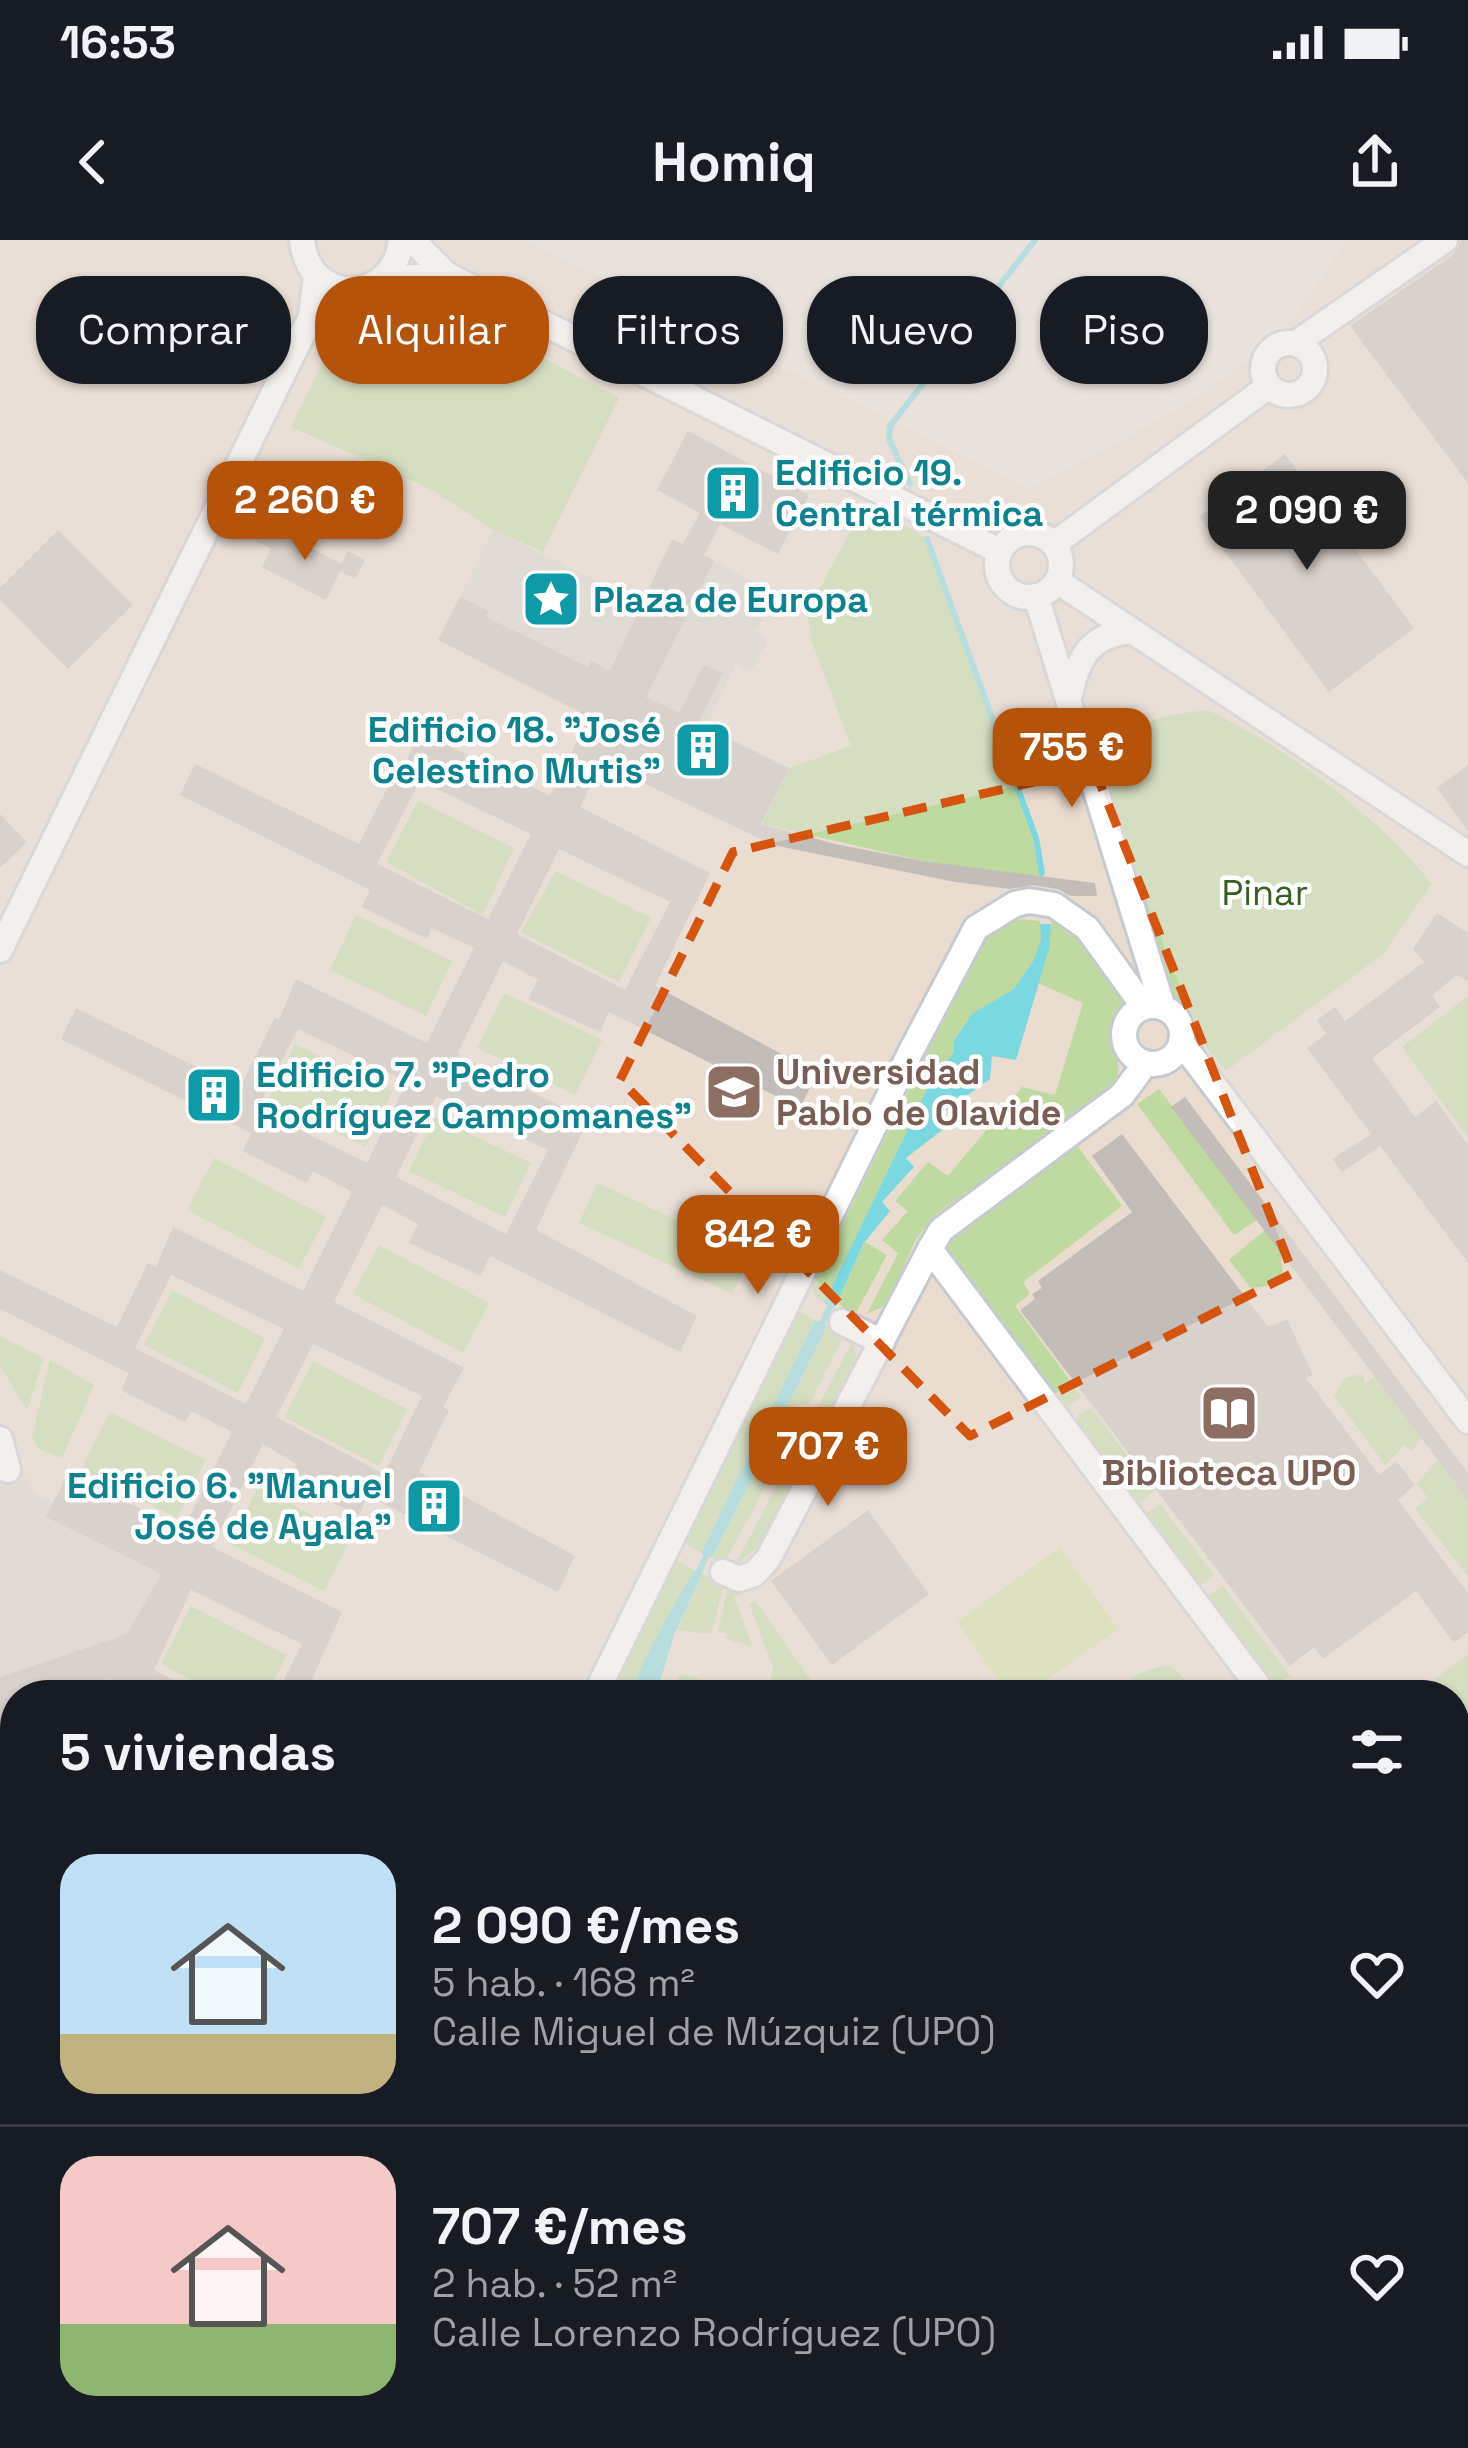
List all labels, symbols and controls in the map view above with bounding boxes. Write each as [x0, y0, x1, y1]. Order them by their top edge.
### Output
text: 16:53 [60, 14, 176, 71]
text: Homiq [652, 128, 816, 197]
icon: back [60, 129, 126, 195]
icon: share [1342, 129, 1408, 195]
chip: Comprar [36, 276, 291, 384]
chip: Alquilar [315, 276, 549, 384]
chip: Filtros [573, 276, 783, 384]
chip: Nuevo [807, 276, 1016, 384]
chip: Piso [1040, 276, 1208, 384]
place label: Edificio 19. Central térmica [775, 450, 1044, 537]
pin: 2 260 € [194, 461, 416, 563]
building icon: Edificio 19. Central térmica [702, 462, 764, 524]
pin: 2 090 € [1196, 471, 1418, 573]
text: 2 260 € [234, 475, 376, 524]
text: 2 090 € [1235, 485, 1379, 534]
place icon: Plaza de Europa [520, 568, 582, 630]
place label: Plaza de Europa [593, 577, 868, 623]
place label: Edificio 18. "José Celestino Mutis" [368, 707, 661, 794]
pin: 755 € [988, 708, 1156, 810]
building icon: Edificio 18. "José Celestino Mutis" [672, 719, 734, 781]
text: 755 € [1020, 722, 1124, 771]
park label: Pinar [1222, 870, 1308, 916]
place label: Universidad Pablo de Olavide [776, 1049, 1062, 1136]
place label: Edificio 7. "Pedro Rodríguez Campomanes" [256, 1052, 692, 1139]
school or university icon: Universidad Pablo de Olavide [703, 1061, 765, 1123]
building icon: Edificio 7. "Pedro Rodríguez Campomanes" [183, 1064, 245, 1126]
pin: 842 € [674, 1195, 842, 1297]
text: 842 € [704, 1209, 812, 1258]
library icon: Biblioteca UPO [1198, 1382, 1260, 1444]
pin: 707 € [744, 1407, 912, 1509]
text: 707 € [776, 1421, 880, 1470]
place label: Biblioteca UPO [1102, 1450, 1356, 1496]
place label: Edificio 6. "Manuel José de Ayala" [67, 1463, 392, 1550]
building icon: Edificio 6. "Manuel José de Ayala" [403, 1475, 465, 1537]
icon: filters [1344, 1719, 1410, 1785]
text: 5 viviendas [60, 1720, 336, 1785]
text: 2 090 €/mes [432, 1893, 740, 1958]
icon: home [156, 1902, 300, 2046]
icon: heart [1344, 1941, 1410, 2007]
text: 5 hab. · 168 m² [432, 1958, 695, 2007]
text: Calle Miguel de Múzquiz (UPO) [432, 2007, 995, 2056]
text: 707 €/mes [432, 2194, 687, 2259]
icon: home [156, 2204, 300, 2348]
icon: heart [1344, 2243, 1410, 2309]
text: 2 hab. · 52 m² [432, 2259, 677, 2308]
text: Calle Lorenzo Rodríguez (UPO) [432, 2308, 996, 2357]

